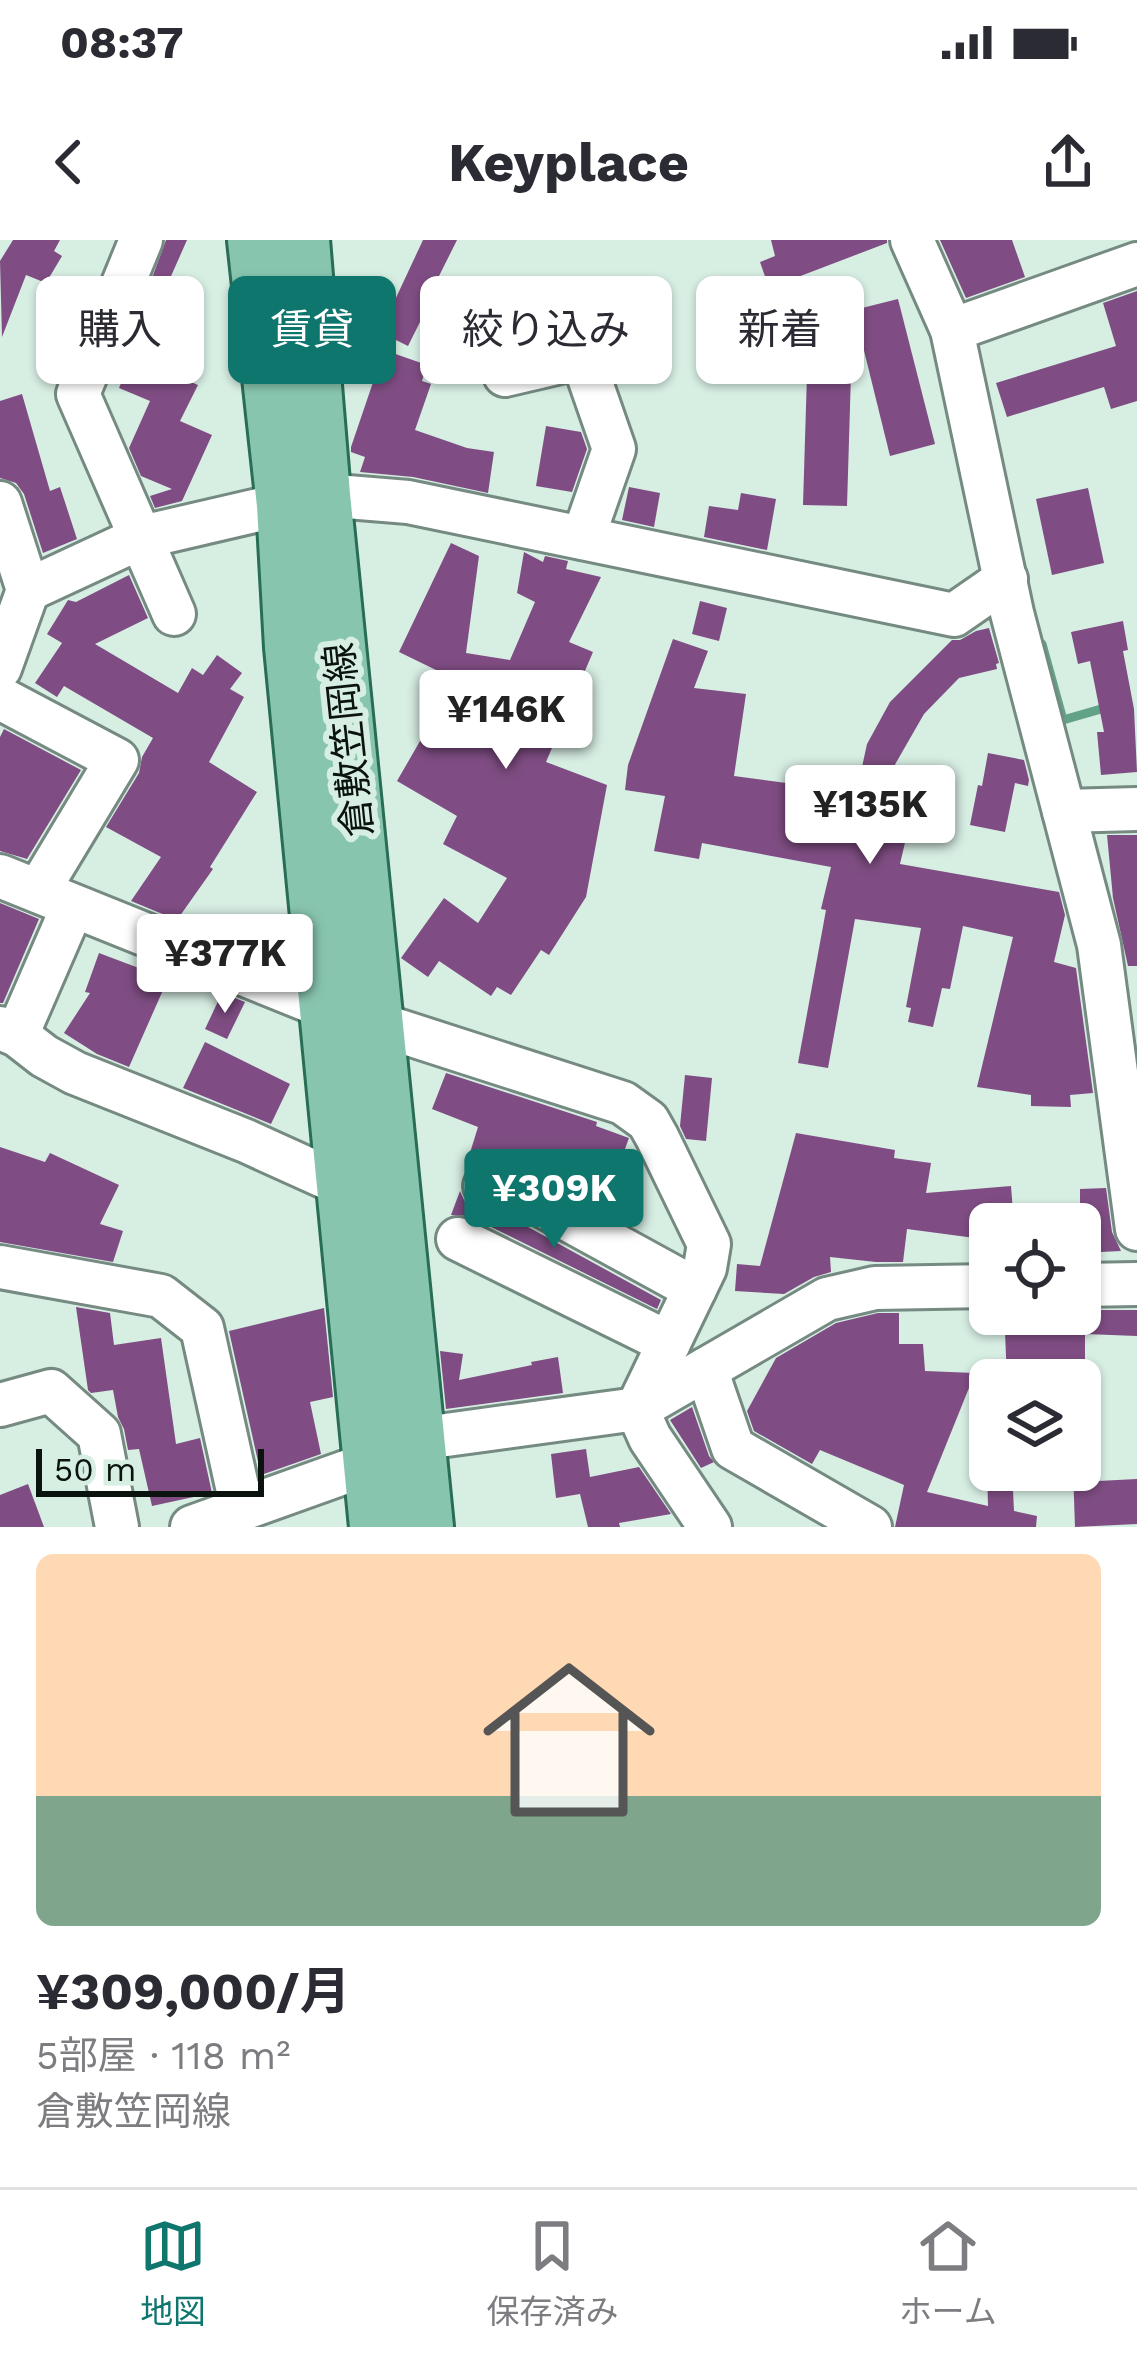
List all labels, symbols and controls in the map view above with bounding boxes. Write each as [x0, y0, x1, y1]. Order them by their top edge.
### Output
text: 08:37 [60, 16, 184, 69]
icon: back [36, 129, 102, 195]
icon: share [1035, 129, 1101, 195]
text: Keyplace [448, 131, 689, 194]
chip: 購入 [36, 276, 204, 384]
chip: 賃貸 [228, 276, 396, 384]
chip: 絞り込み [420, 276, 672, 384]
chip: 新着 [696, 276, 864, 384]
street label: 倉敷笠岡線 [316, 641, 381, 839]
pin: ¥146K [422, 670, 590, 772]
text: ¥146K [446, 686, 566, 731]
pin: ¥135K [786, 765, 954, 867]
text: ¥135K [812, 781, 928, 826]
pin: ¥377K [141, 914, 309, 1016]
text: ¥377K [164, 930, 286, 975]
pin: ¥309K [470, 1149, 638, 1251]
text: ¥309K [491, 1165, 617, 1210]
map controls [969, 1203, 1101, 1491]
button: locate [969, 1203, 1101, 1335]
button: layers [969, 1359, 1101, 1491]
scale bar [36, 1443, 264, 1496]
text: 50 m [54, 1450, 136, 1489]
icon: home [461, 1632, 677, 1848]
text: ¥309,000/月 [36, 1962, 351, 2021]
text: 5部屋 · 118 m² [36, 2033, 290, 2078]
text: 倉敷笠岡線 [36, 2089, 231, 2134]
tab: 地図 [140, 2213, 206, 2333]
tab: 保存済み [486, 2213, 618, 2333]
tab: ホーム [899, 2213, 997, 2333]

